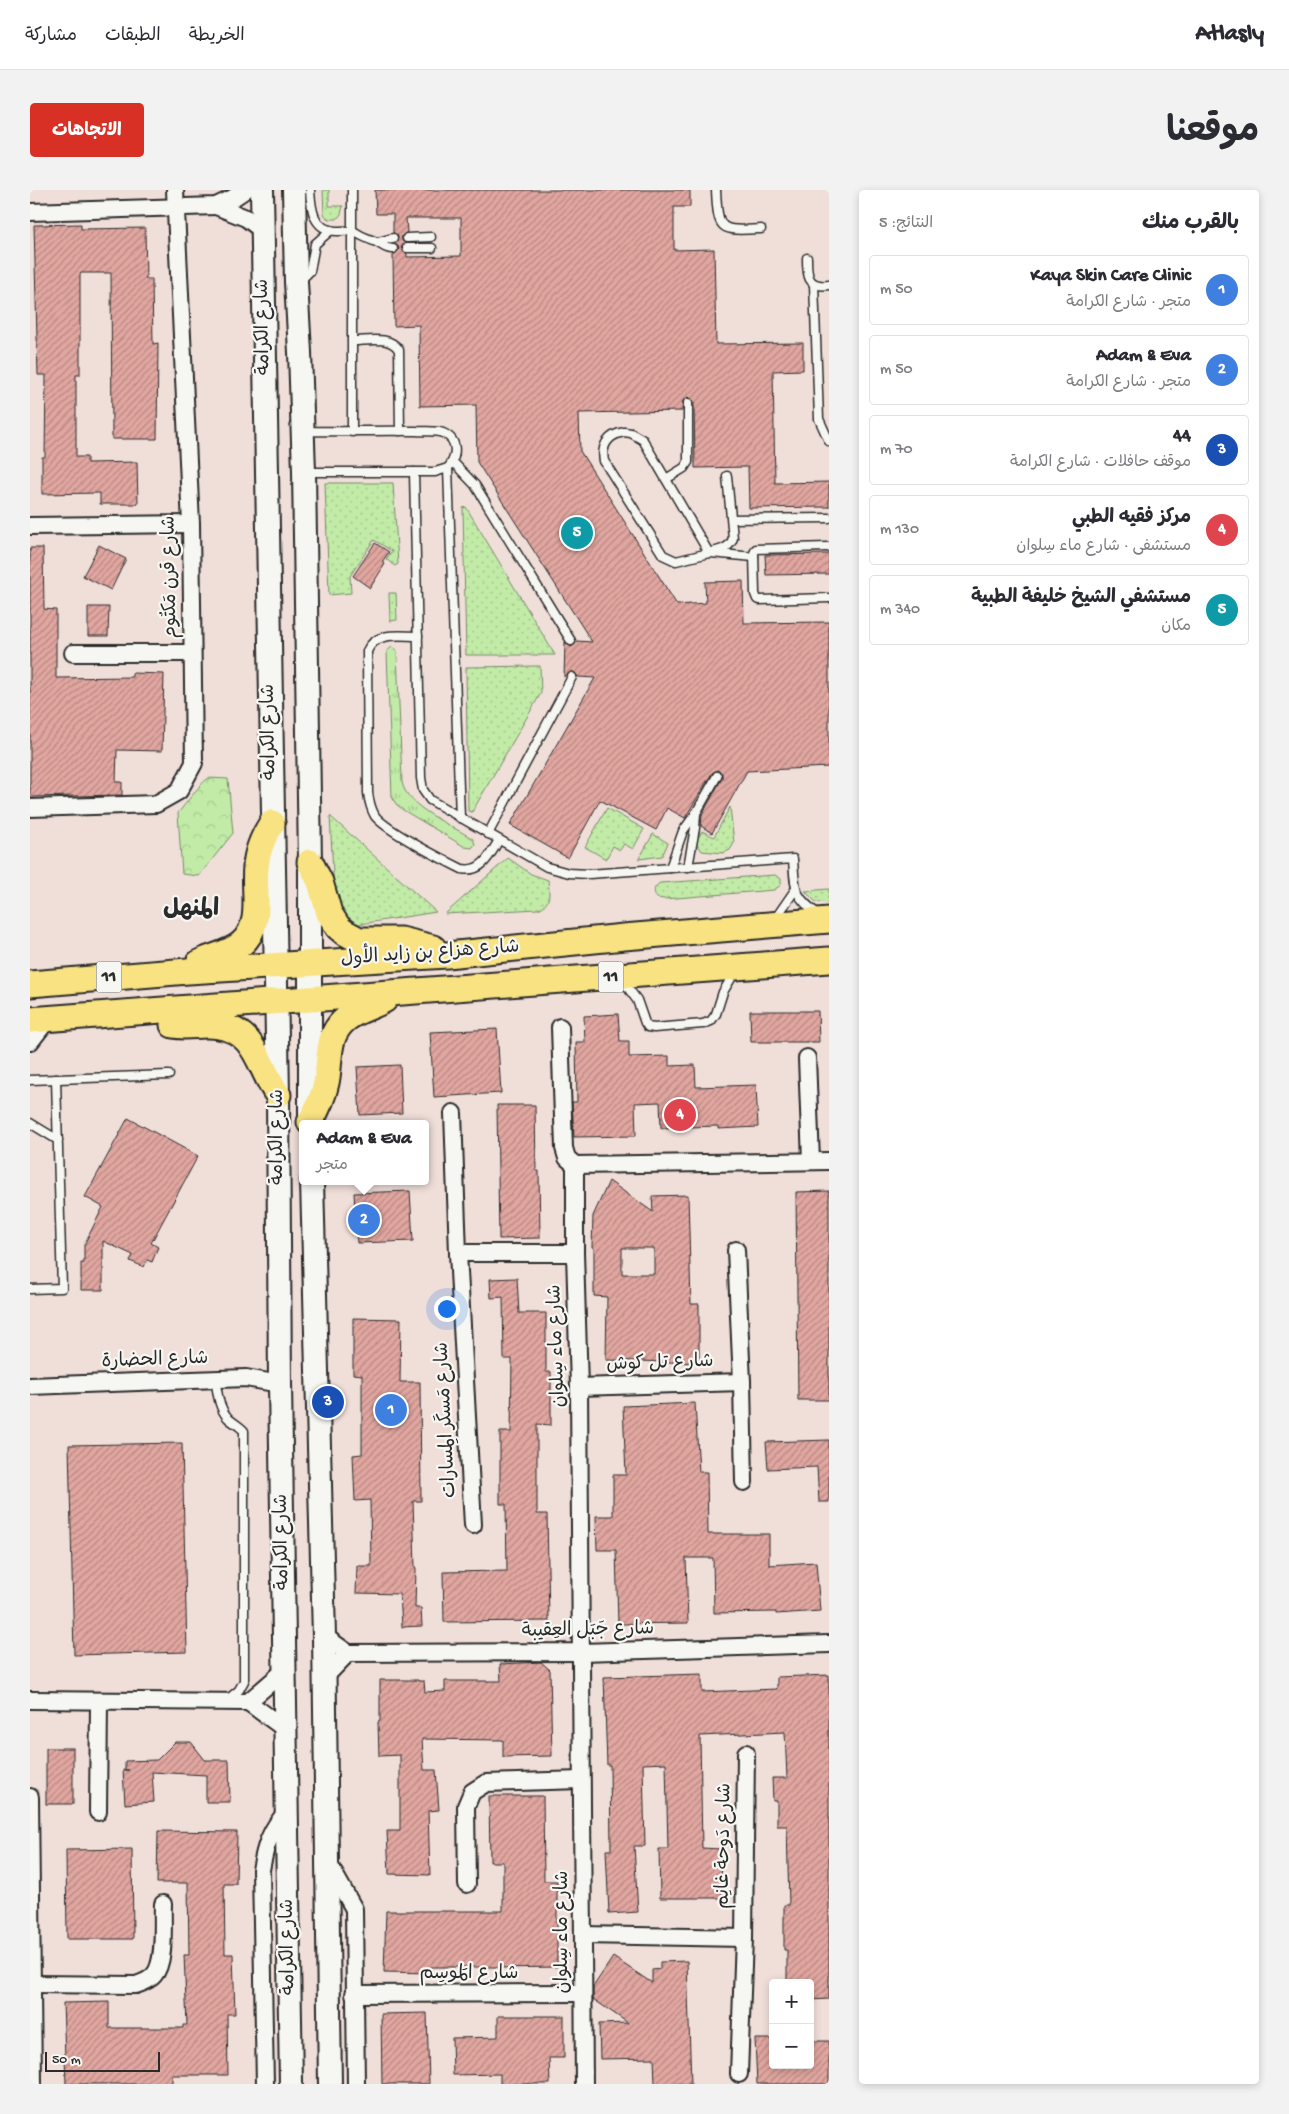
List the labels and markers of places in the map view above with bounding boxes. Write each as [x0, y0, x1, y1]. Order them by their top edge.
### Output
pin: 5 [561, 514, 593, 552]
pin: 4 [664, 1096, 696, 1134]
pin: 2 [348, 1201, 380, 1239]
pin: 3 [312, 1383, 344, 1421]
pin: 1 [375, 1391, 407, 1429]

